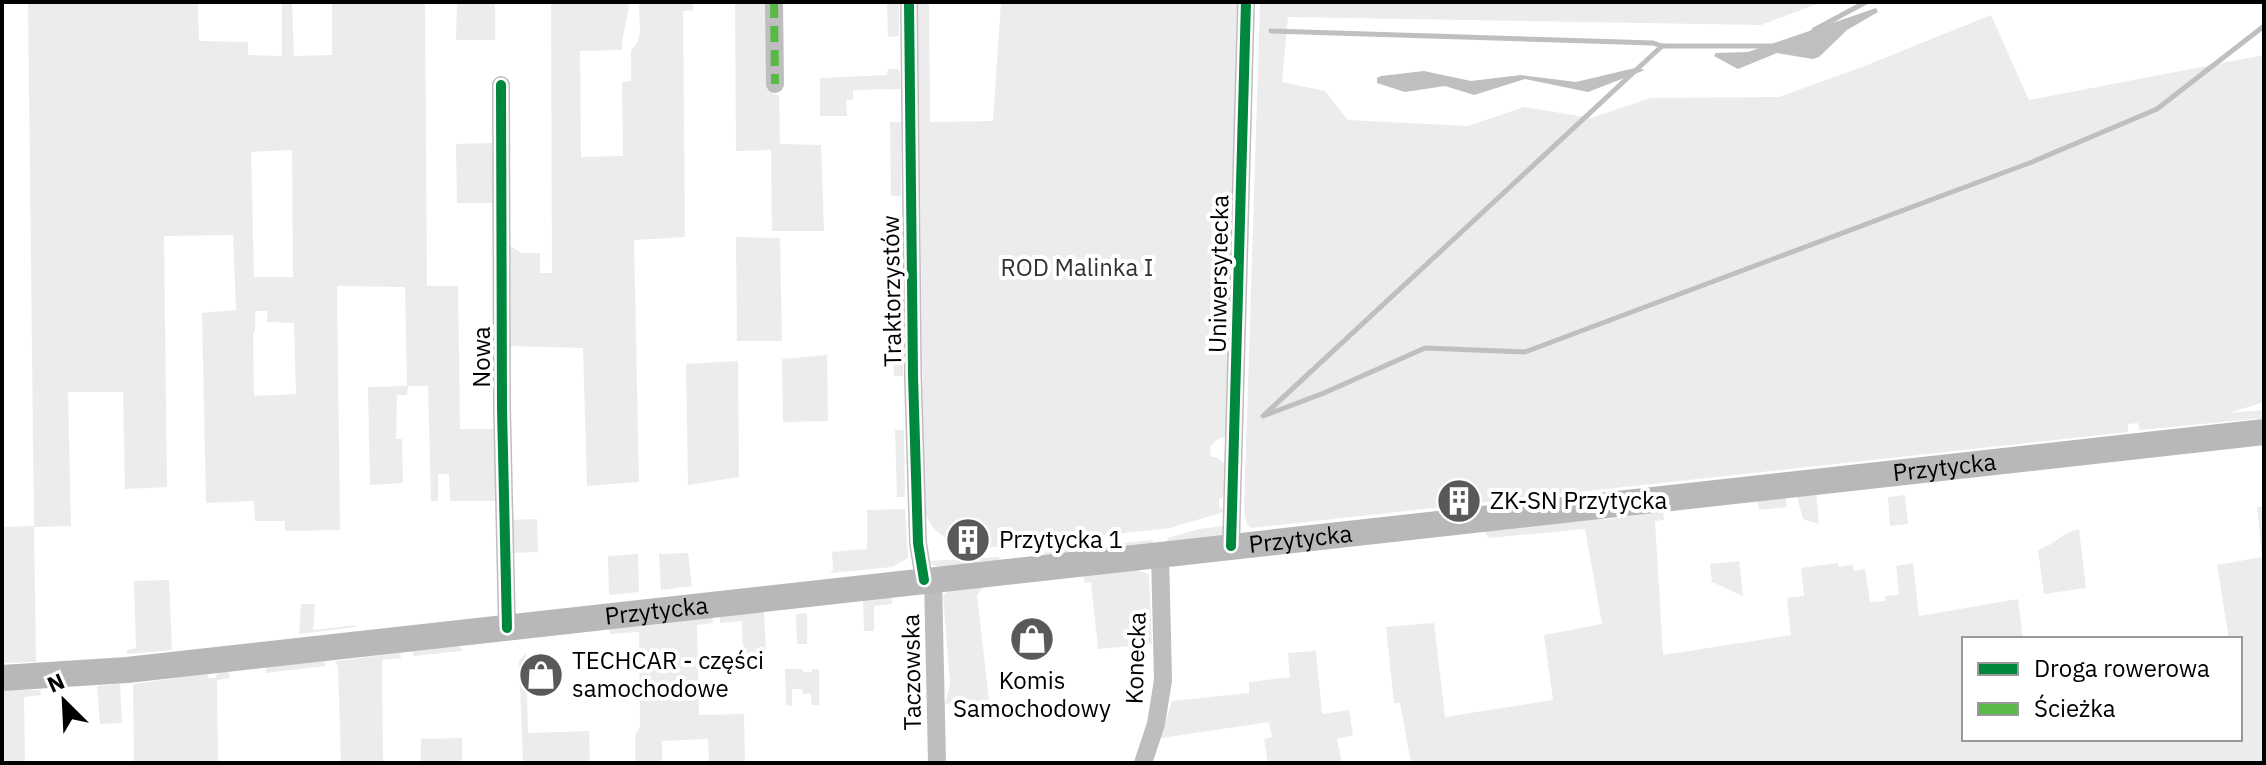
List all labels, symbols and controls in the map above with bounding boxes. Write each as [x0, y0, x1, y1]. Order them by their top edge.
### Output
street label: Uniwersytecka [1201, 194, 1235, 353]
street label: Traktorzystów [874, 215, 908, 367]
park label: ROD Malinka I [1001, 251, 1153, 283]
street label: Nowa [465, 326, 497, 388]
street label: Przytycka [1891, 445, 1998, 488]
building icon: ZK-SN Przytycka [1435, 477, 1483, 525]
place label: ZK-SN Przytycka [1490, 484, 1668, 516]
building icon: Przytycka 1 [944, 516, 992, 564]
street label: Przytycka [1247, 517, 1354, 560]
place label: Przytycka 1 [999, 523, 1123, 555]
street label: Przytycka [603, 588, 710, 632]
street label: Konecka [1117, 611, 1153, 705]
street label: Taczowska [894, 613, 928, 731]
shop icon: Komis Samochodowy [1008, 615, 1056, 663]
legend [1962, 637, 2242, 741]
place label: TECHCAR - części samochodowe [572, 644, 764, 704]
shop icon: TECHCAR - części samochodowe [517, 651, 565, 699]
text: Droga rowerowa [2034, 652, 2210, 684]
north arrow [24, 661, 104, 741]
place label: Komis Samochodowy [953, 664, 1111, 724]
text: N [42, 666, 69, 699]
text: Ścieżka [2034, 692, 2116, 724]

